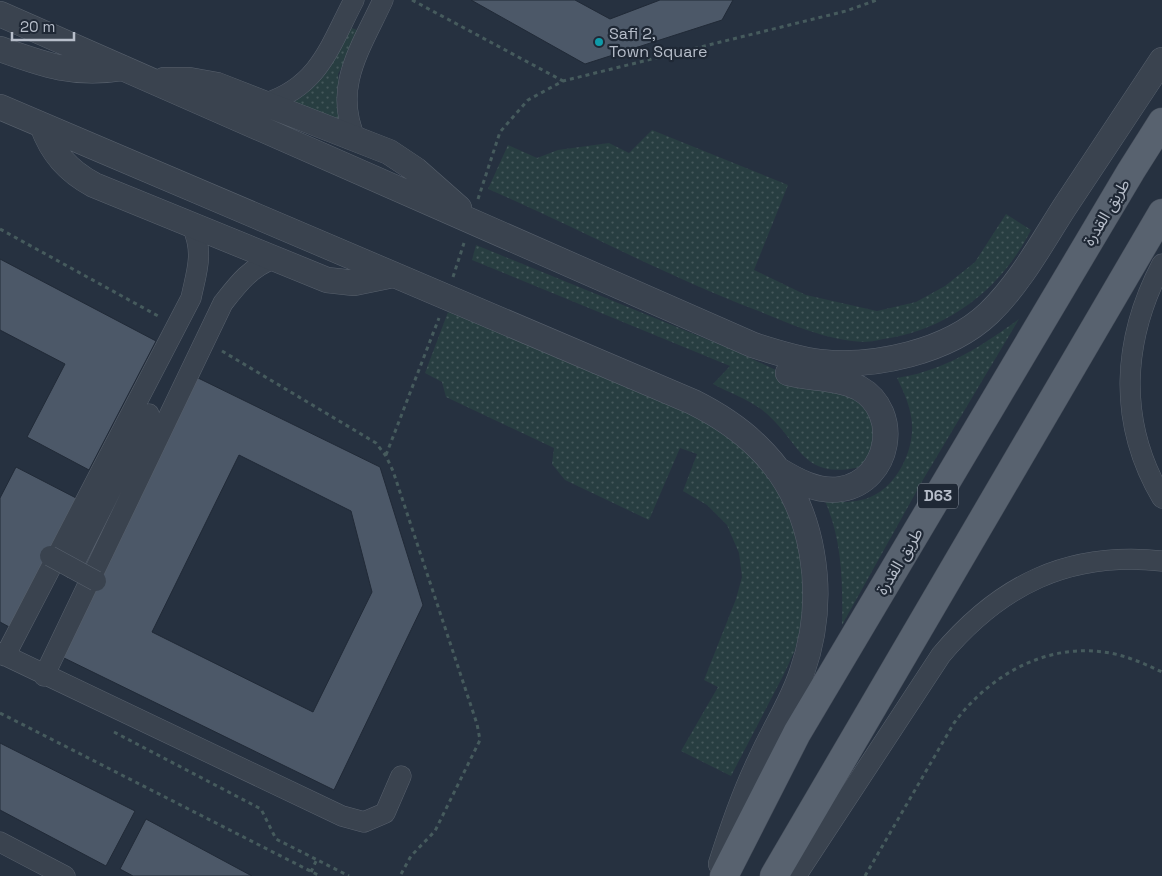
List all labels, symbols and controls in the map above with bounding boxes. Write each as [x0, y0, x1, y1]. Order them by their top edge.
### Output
scale bar [12, 10, 75, 42]
text: 20 m [20, 17, 55, 36]
place label: Safi 2, Town Square [609, 23, 708, 62]
marker: Safi 2, Town Square [593, 36, 605, 48]
street label: طريق القدرة [1078, 175, 1135, 250]
road number: D63 [918, 484, 958, 508]
street label: طريق القدرة [871, 524, 928, 599]

